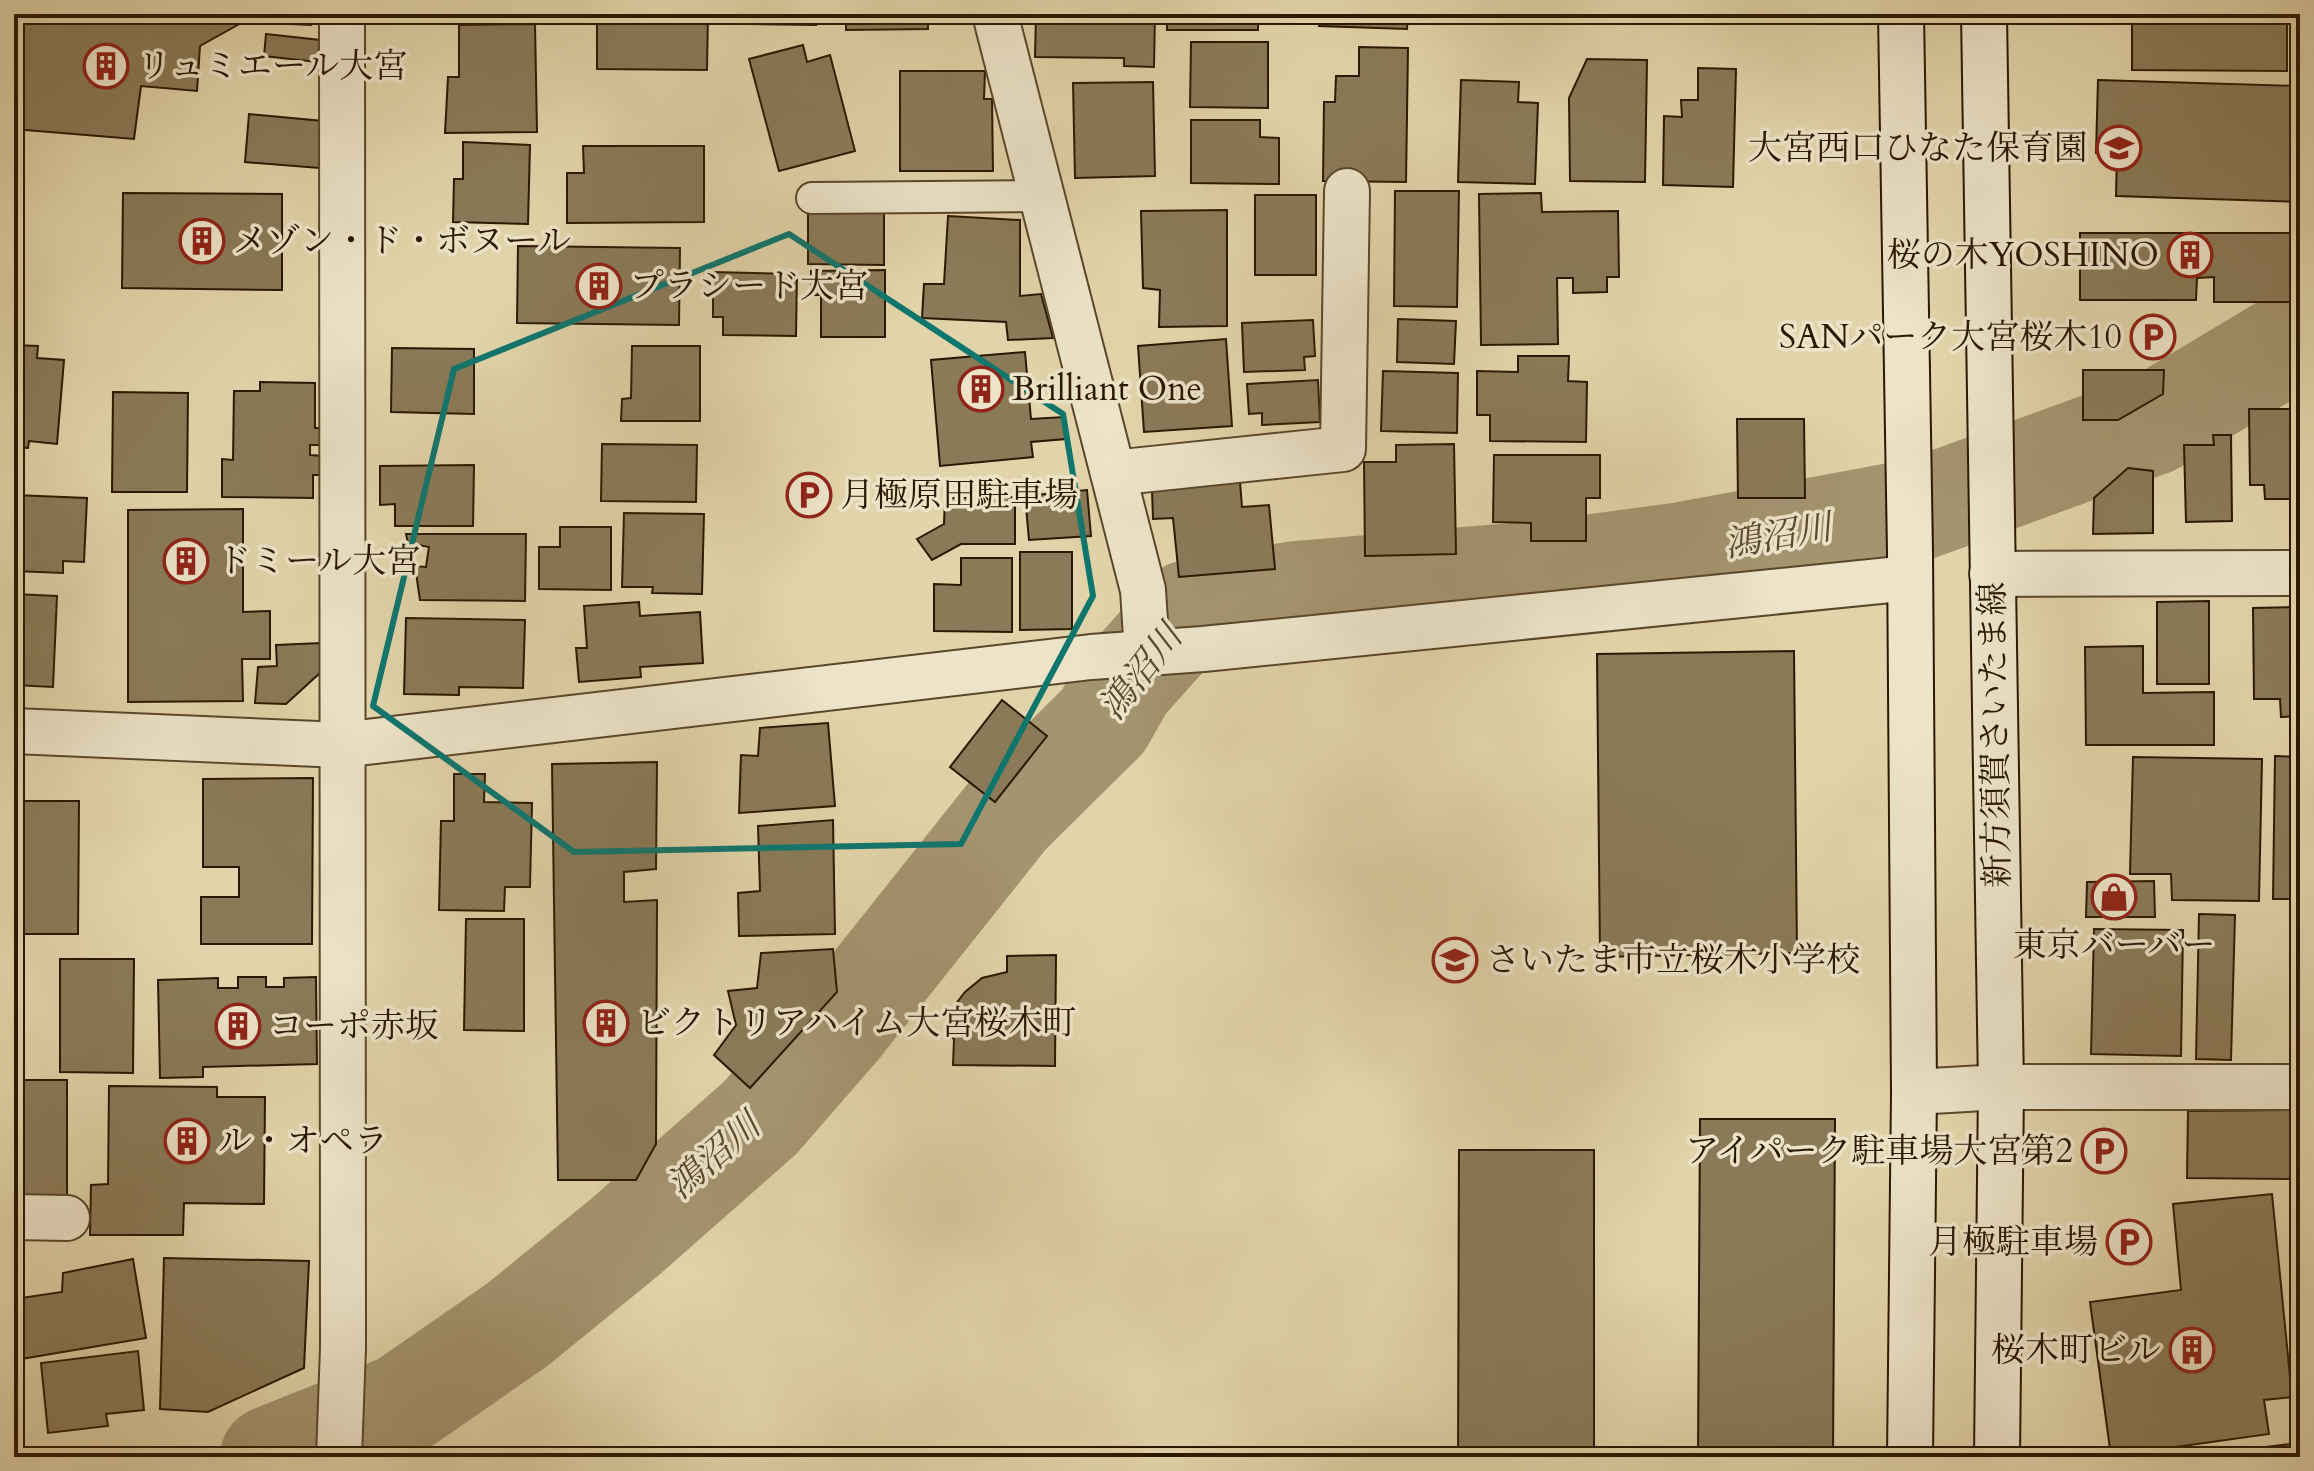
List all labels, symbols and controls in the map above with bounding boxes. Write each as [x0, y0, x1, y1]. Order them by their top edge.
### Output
building icon: リュミエール大宮 [82, 42, 130, 90]
place label: リュミエール大宮 [137, 43, 407, 89]
school or university icon: 大宮西口ひなた保育園 [2095, 124, 2143, 172]
place label: 大宮西口ひなた保育園 [1748, 125, 2088, 171]
building icon: メゾン・ド・ボヌール [178, 217, 226, 265]
place label: メゾン・ド・ボヌール [233, 218, 571, 264]
building icon: 桜の木YOSHINO [2166, 231, 2214, 279]
place label: 桜の木YOSHINO [1887, 232, 2159, 278]
building icon: プラシード大宮 [575, 262, 623, 310]
place label: プラシード大宮 [630, 263, 868, 309]
parking icon: SANパーク大宮桜木10 [2129, 313, 2177, 361]
place label: SANパーク大宮桜木10 [1779, 314, 2122, 360]
building icon: Brilliant One [957, 365, 1005, 413]
place label: Brilliant One [1012, 366, 1202, 412]
parking icon: 月極原田駐車場 [785, 471, 833, 519]
place label: 月極原田駐車場 [840, 472, 1078, 518]
water label: 鴻沼川 [1721, 502, 1839, 570]
building icon: ドミール大宮 [162, 537, 210, 585]
place label: ドミール大宮 [217, 538, 420, 584]
street label: 新方須賀さいたま線 [1969, 582, 2021, 888]
water label: 鴻沼川 [1088, 611, 1196, 730]
shop icon: 東京バーバー [2090, 873, 2138, 921]
place label: 東京バーバー [2013, 922, 2215, 968]
school or university icon: さいたま市立桜木小学校 [1431, 936, 1479, 984]
place label: さいたま市立桜木小学校 [1486, 937, 1860, 983]
building icon: ビクトリアハイム大宮桜木町 [582, 999, 630, 1047]
place label: ビクトリアハイム大宮桜木町 [637, 1000, 1076, 1046]
building icon: コーポ赤坂 [214, 1002, 262, 1050]
place label: コーポ赤坂 [269, 1003, 439, 1049]
water label: 鴻沼川 [657, 1099, 774, 1210]
building icon: ル・オペラ [163, 1117, 211, 1165]
place label: ル・オペラ [218, 1118, 388, 1164]
parking icon: アイパーク駐車場大宮第2 [2080, 1127, 2128, 1175]
place label: アイパーク駐車場大宮第2 [1685, 1128, 2073, 1174]
parking icon: 月極駐車場 [2105, 1218, 2153, 1266]
place label: 月極駐車場 [1928, 1219, 2098, 1265]
building icon: 桜木町ビル [2168, 1326, 2216, 1374]
place label: 桜木町ビル [1991, 1327, 2161, 1373]

